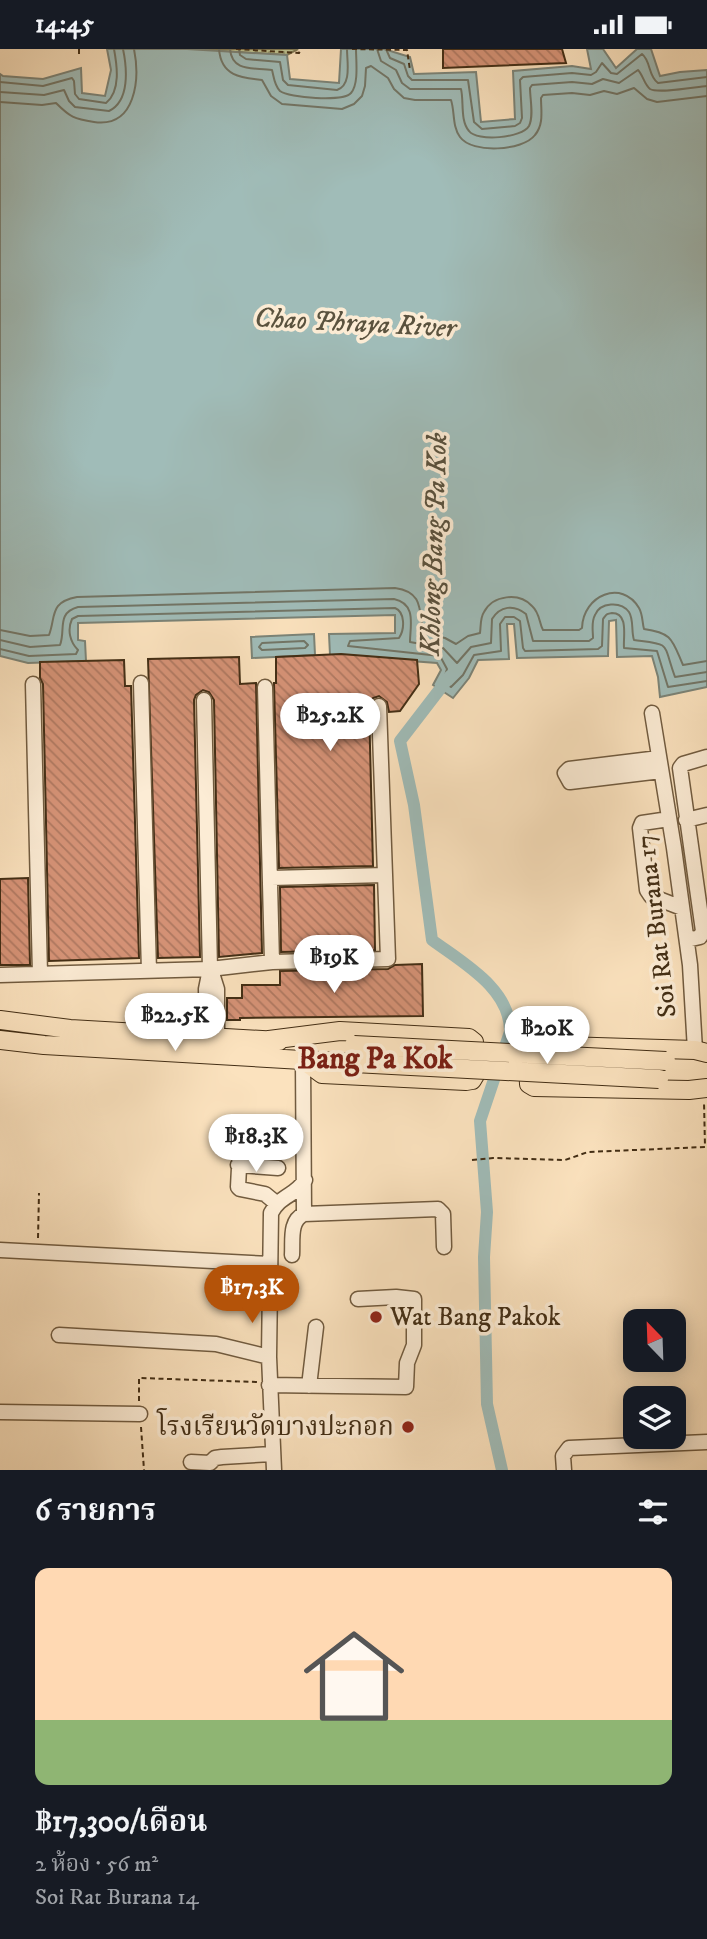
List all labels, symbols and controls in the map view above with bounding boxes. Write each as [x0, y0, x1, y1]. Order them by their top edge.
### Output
text: 14:45 [35, 8, 94, 41]
water label: Chao Phraya River [253, 300, 459, 346]
water label: Khlong Bang Pa Kok [413, 432, 455, 657]
pin: ฿25.2K [273, 693, 387, 753]
text: ฿25.2K [296, 701, 364, 730]
street label: Soi Rat Burana 17 [629, 833, 685, 1019]
pin: ฿19K [293, 935, 375, 995]
text: ฿19K [310, 943, 358, 972]
pin: ฿22.5K [118, 993, 232, 1053]
text: ฿22.5K [141, 1001, 209, 1030]
pin: ฿20K [506, 1007, 588, 1066]
text: ฿20K [521, 1014, 573, 1043]
district label: Bang Pa Kok [297, 1041, 454, 1078]
pin: ฿18.3K [199, 1115, 313, 1174]
text: ฿18.3K [224, 1122, 288, 1151]
pin: ฿17.3K [195, 1265, 309, 1325]
text: ฿17.3K [220, 1273, 284, 1302]
place label: Wat Bang Pakok [389, 1301, 561, 1334]
marker: Wat Bang Pakok [368, 1309, 384, 1325]
north arrow [623, 1309, 686, 1372]
map controls [623, 1309, 686, 1449]
button: layers [623, 1386, 686, 1449]
place label: โรงเรียนวัดบางปะกอก [156, 1408, 394, 1444]
marker: โรงเรียนวัดบางปะกอก [400, 1419, 416, 1435]
text: 6 รายการ [35, 1493, 156, 1530]
icon: filters [634, 1493, 672, 1531]
icon: home [291, 1613, 417, 1739]
text: ฿17,300/เดือน [35, 1804, 207, 1841]
text: 2 ห้อง · 56 m² [35, 1850, 158, 1879]
text: Soi Rat Burana 14 [35, 1883, 199, 1912]

